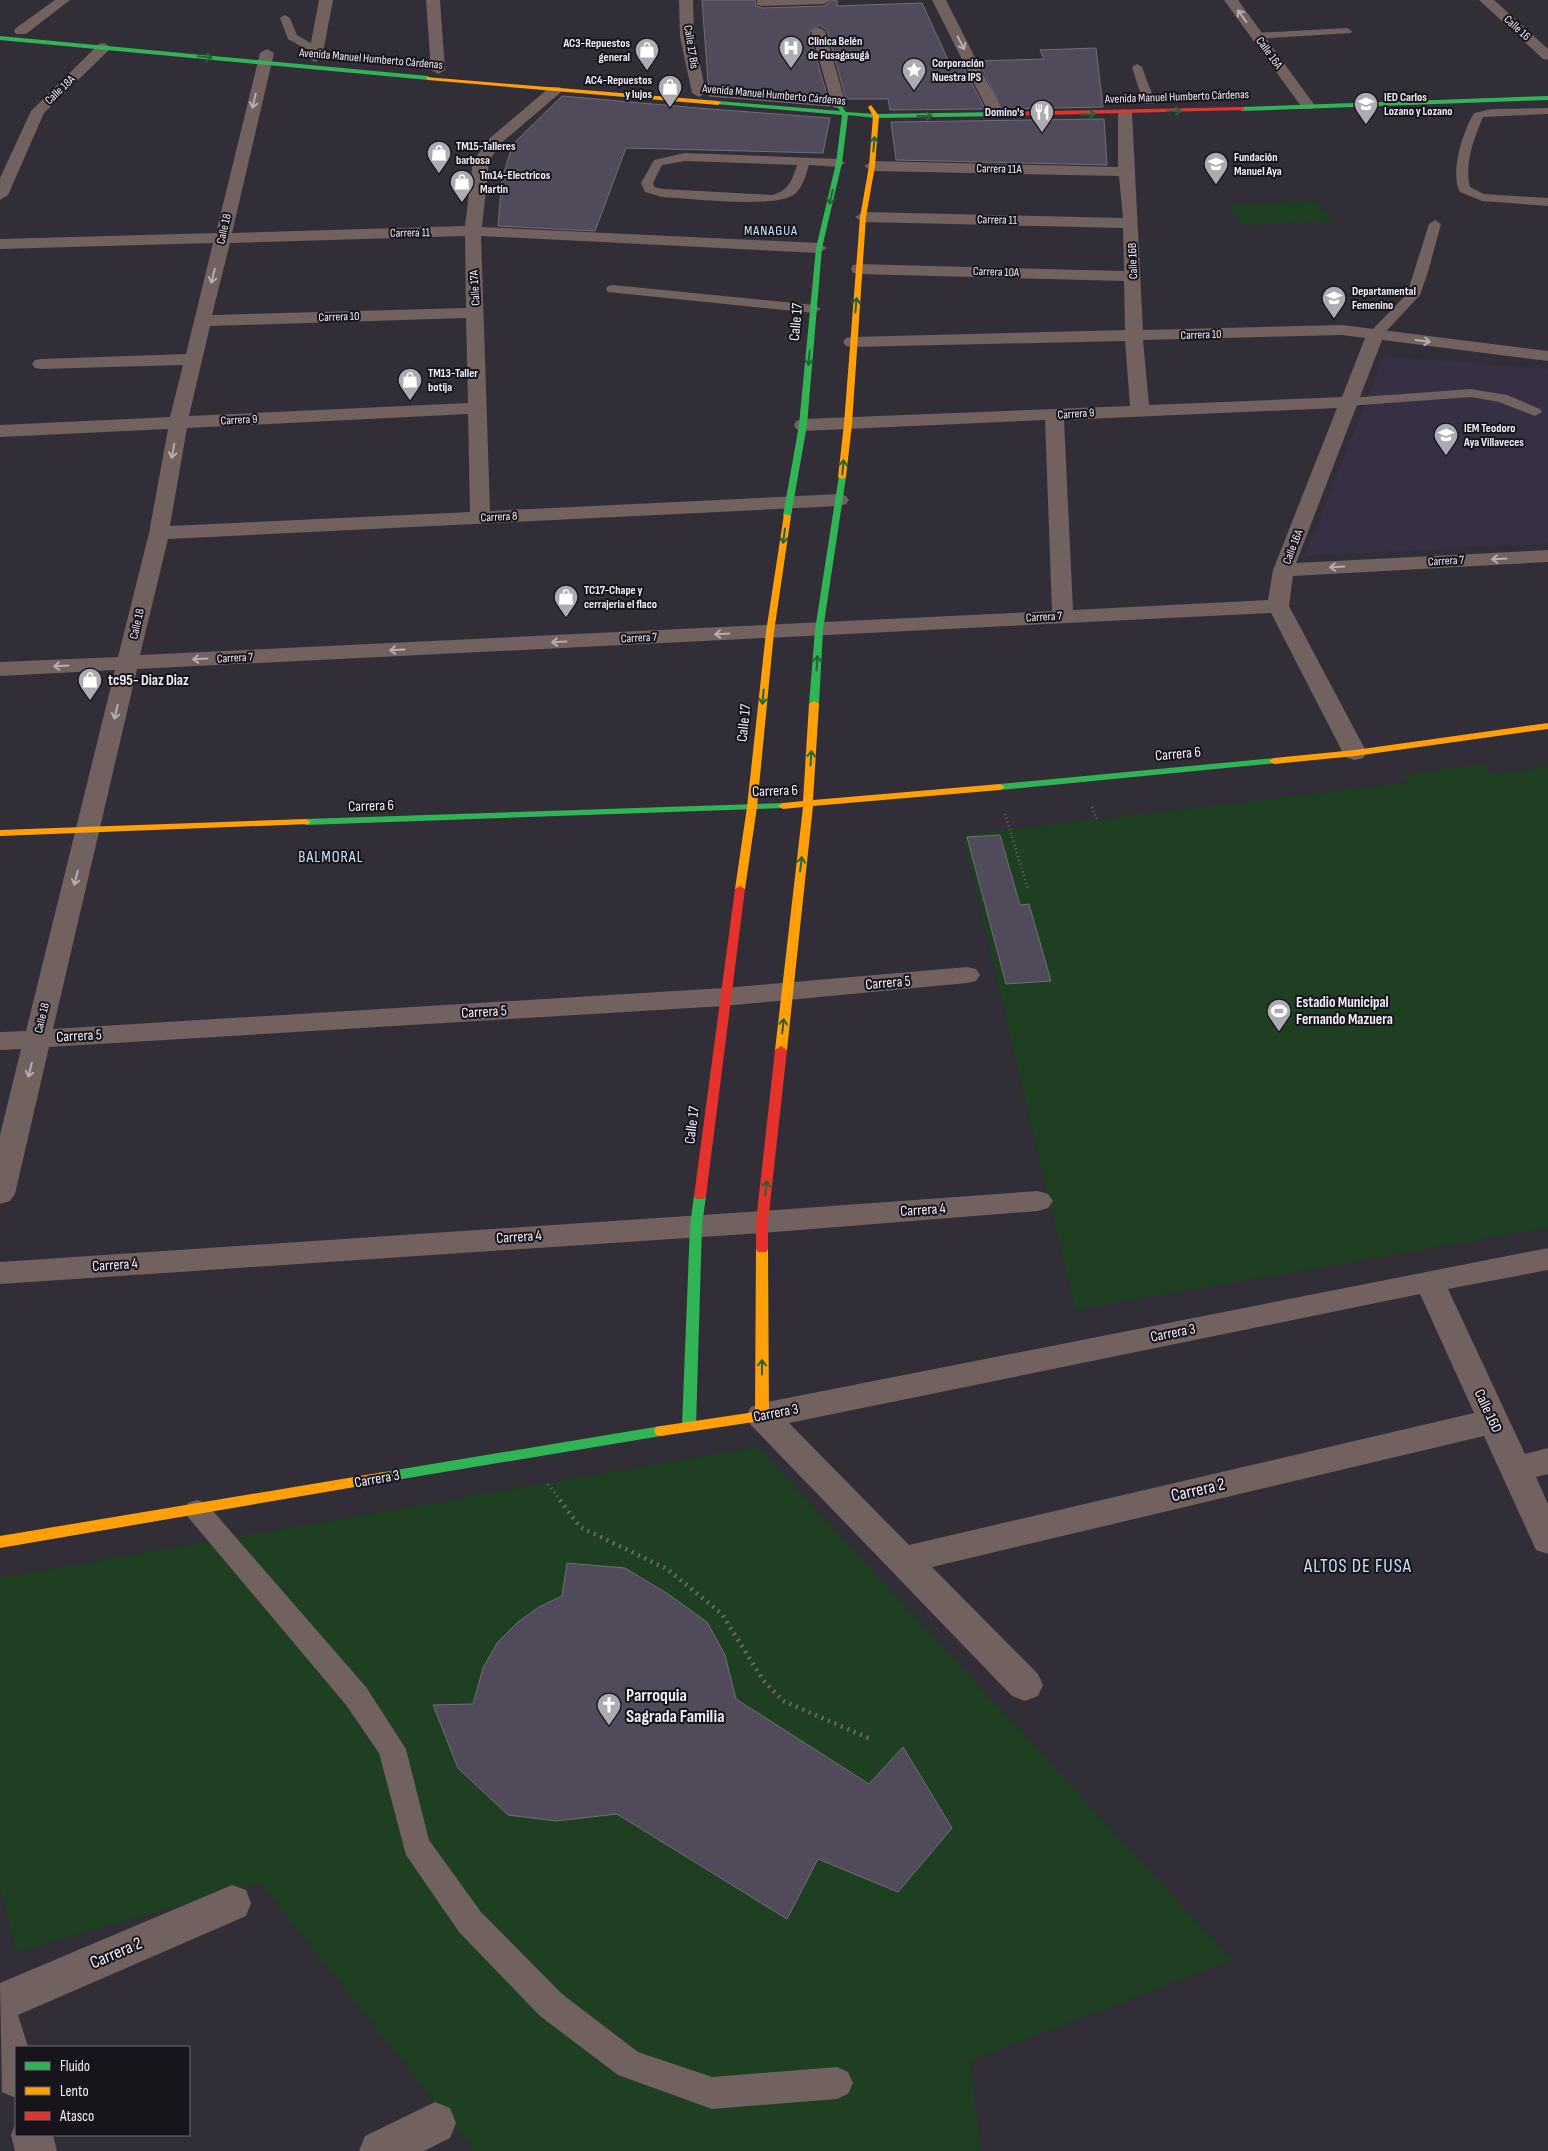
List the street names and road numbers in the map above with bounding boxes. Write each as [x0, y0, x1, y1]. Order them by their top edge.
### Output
street label: Calle 16 [1501, 12, 1533, 44]
street label: Calle 17 Bis [680, 24, 702, 70]
street label: Calle 16A [1252, 34, 1286, 73]
street label: Avenida Manuel Humberto Cárdenas [298, 45, 443, 73]
street label: Calle 18A [42, 71, 79, 108]
street label: Avenida Manuel Humberto Cárdenas [701, 81, 846, 109]
street label: Avenida Manuel Humberto Cárdenas [1104, 87, 1249, 107]
street label: Carrera 11A [976, 161, 1023, 177]
street label: Calle 18 [213, 212, 235, 246]
street label: Carrera 11 [977, 212, 1018, 228]
street label: Carrera 11 [390, 225, 431, 241]
street label: Calle 16B [1125, 243, 1141, 279]
street label: Carrera 10A [973, 264, 1020, 280]
street label: Calle 17A [467, 269, 483, 306]
street label: Calle 17 [785, 302, 807, 342]
street label: Carrera 10 [318, 309, 360, 325]
street label: Carrera 10 [1180, 327, 1222, 343]
street label: Carrera 9 [1057, 405, 1095, 423]
street label: Carrera 9 [220, 412, 258, 428]
street label: Carrera 8 [480, 509, 518, 525]
street label: Calle 16A [1280, 527, 1307, 567]
street label: Carrera 7 [1427, 553, 1465, 569]
street label: Calle 18 [126, 607, 148, 641]
street label: Carrera 7 [1025, 609, 1063, 625]
street label: Carrera 7 [620, 630, 658, 646]
street label: Carrera 7 [216, 650, 254, 666]
street label: Calle 17 [733, 703, 755, 743]
street label: Carrera 6 [1154, 743, 1202, 765]
street label: Carrera 6 [752, 781, 798, 801]
street label: Carrera 6 [348, 796, 394, 816]
street label: Carrera 5 [865, 972, 911, 994]
street label: Calle 18 [31, 1001, 53, 1035]
street label: Carrera 5 [461, 1001, 507, 1023]
street label: Carrera 5 [56, 1025, 102, 1047]
street label: Calle 17 [680, 1105, 704, 1145]
street label: Carrera 4 [900, 1199, 946, 1221]
street label: Carrera 4 [496, 1226, 542, 1248]
street label: Carrera 4 [92, 1254, 138, 1276]
street label: Carrera 3 [1149, 1319, 1197, 1347]
street label: Calle 16D [1470, 1386, 1506, 1436]
street label: Carrera 3 [752, 1399, 800, 1427]
street label: Carrera 3 [353, 1466, 401, 1492]
street label: Carrera 2 [1169, 1474, 1227, 1506]
street label: Carrera 2 [87, 1933, 145, 1973]

